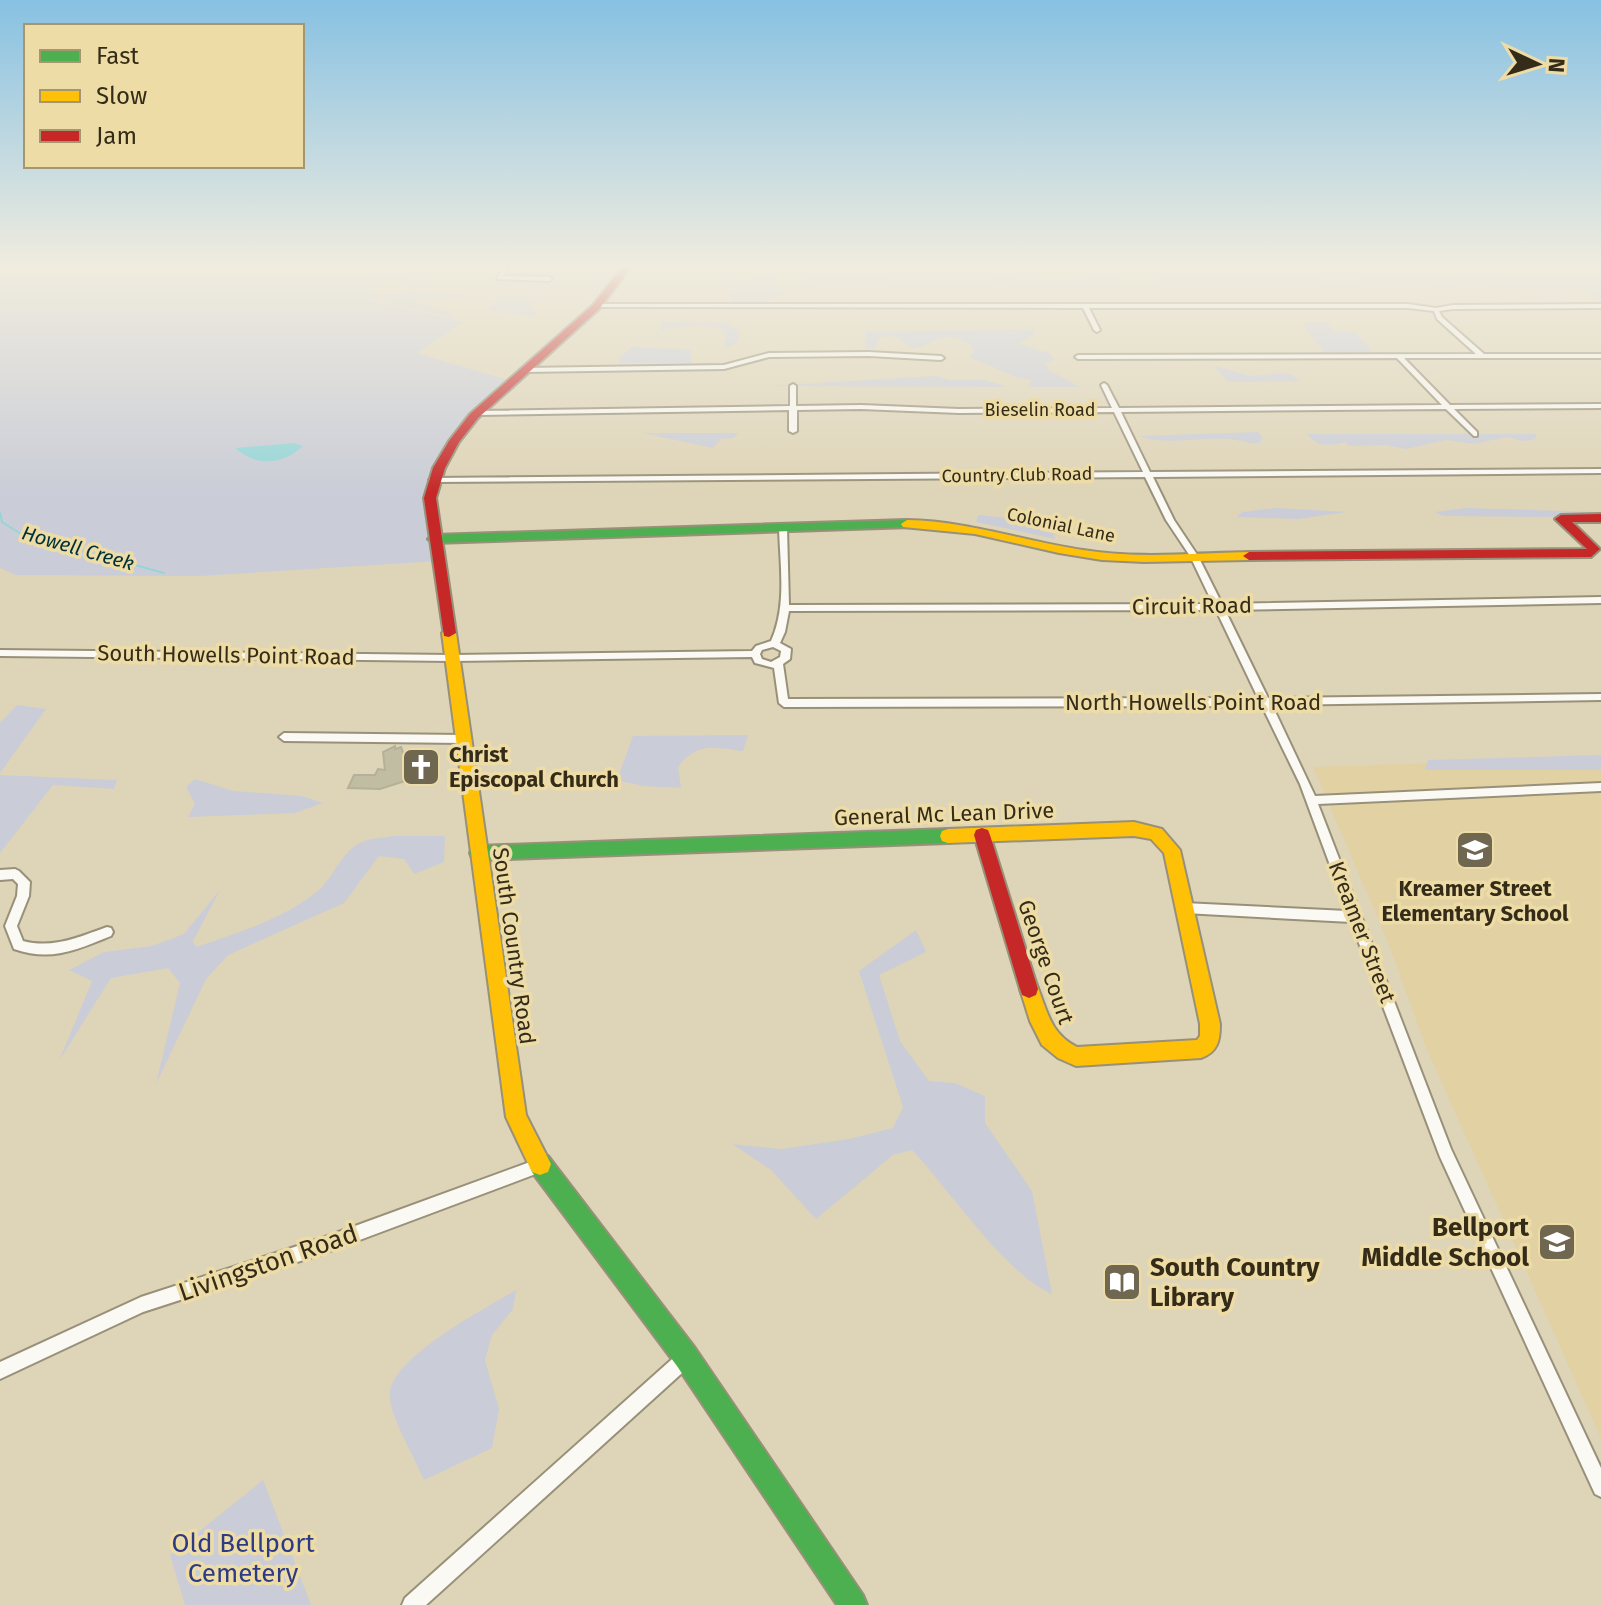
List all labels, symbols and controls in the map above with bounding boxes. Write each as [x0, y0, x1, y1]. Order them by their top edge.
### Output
legend [24, 24, 304, 168]
north arrow [1497, 24, 1577, 104]
text: Fast [96, 42, 139, 70]
text: N [1542, 57, 1570, 74]
text: Slow [96, 82, 147, 110]
text: Jam [96, 122, 137, 150]
street label: Bieselin Road [984, 399, 1096, 421]
street label: Country Club Road [941, 463, 1093, 487]
street label: Colonial Lane [1005, 503, 1117, 547]
water label: Howell Creek [19, 521, 137, 575]
street label: Circuit Road [1132, 591, 1252, 621]
street label: South Howells Point Road [97, 639, 355, 671]
street label: North Howells Point Road [1065, 689, 1321, 716]
place label: Christ Episcopal Church [449, 741, 619, 793]
church icon: Christ Episcopal Church [400, 746, 442, 788]
street label: General Mc Lean Drive [833, 797, 1055, 831]
school or university icon: Kreamer Street Elementary School [1454, 829, 1496, 871]
street label: South Country Road [487, 846, 541, 1046]
street label: Kreamer Street [1323, 857, 1401, 1007]
place label: Kreamer Street Elementary School [1381, 875, 1569, 927]
street label: George Court [1012, 896, 1080, 1028]
place label: Bellport Middle School [1362, 1212, 1530, 1273]
street label: Livingston Road [174, 1218, 362, 1308]
school or university icon: Bellport Middle School [1536, 1221, 1578, 1263]
place label: South Country Library [1150, 1252, 1320, 1313]
library icon: South Country Library [1101, 1261, 1143, 1303]
park label: Old Bellport Cemetery [171, 1528, 315, 1589]

